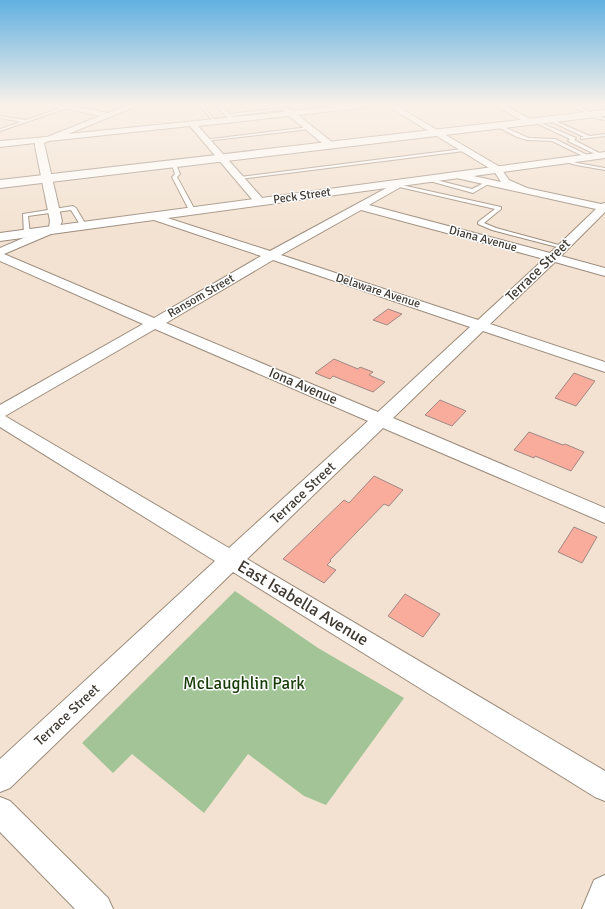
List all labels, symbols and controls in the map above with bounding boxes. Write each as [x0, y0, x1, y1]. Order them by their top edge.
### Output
street label: Peck Street [272, 185, 332, 207]
street label: Diana Avenue [447, 223, 519, 255]
street label: Terrace Street [502, 235, 574, 305]
street label: Delaware Avenue [334, 270, 422, 312]
street label: Ransom Street [165, 271, 237, 321]
street label: Iona Avenue [266, 364, 340, 408]
street label: Terrace Street [267, 458, 339, 528]
street label: East Isabella Avenue [234, 556, 372, 650]
park label: McLaughlin Park [183, 673, 305, 694]
street label: Terrace Street [31, 680, 103, 750]

